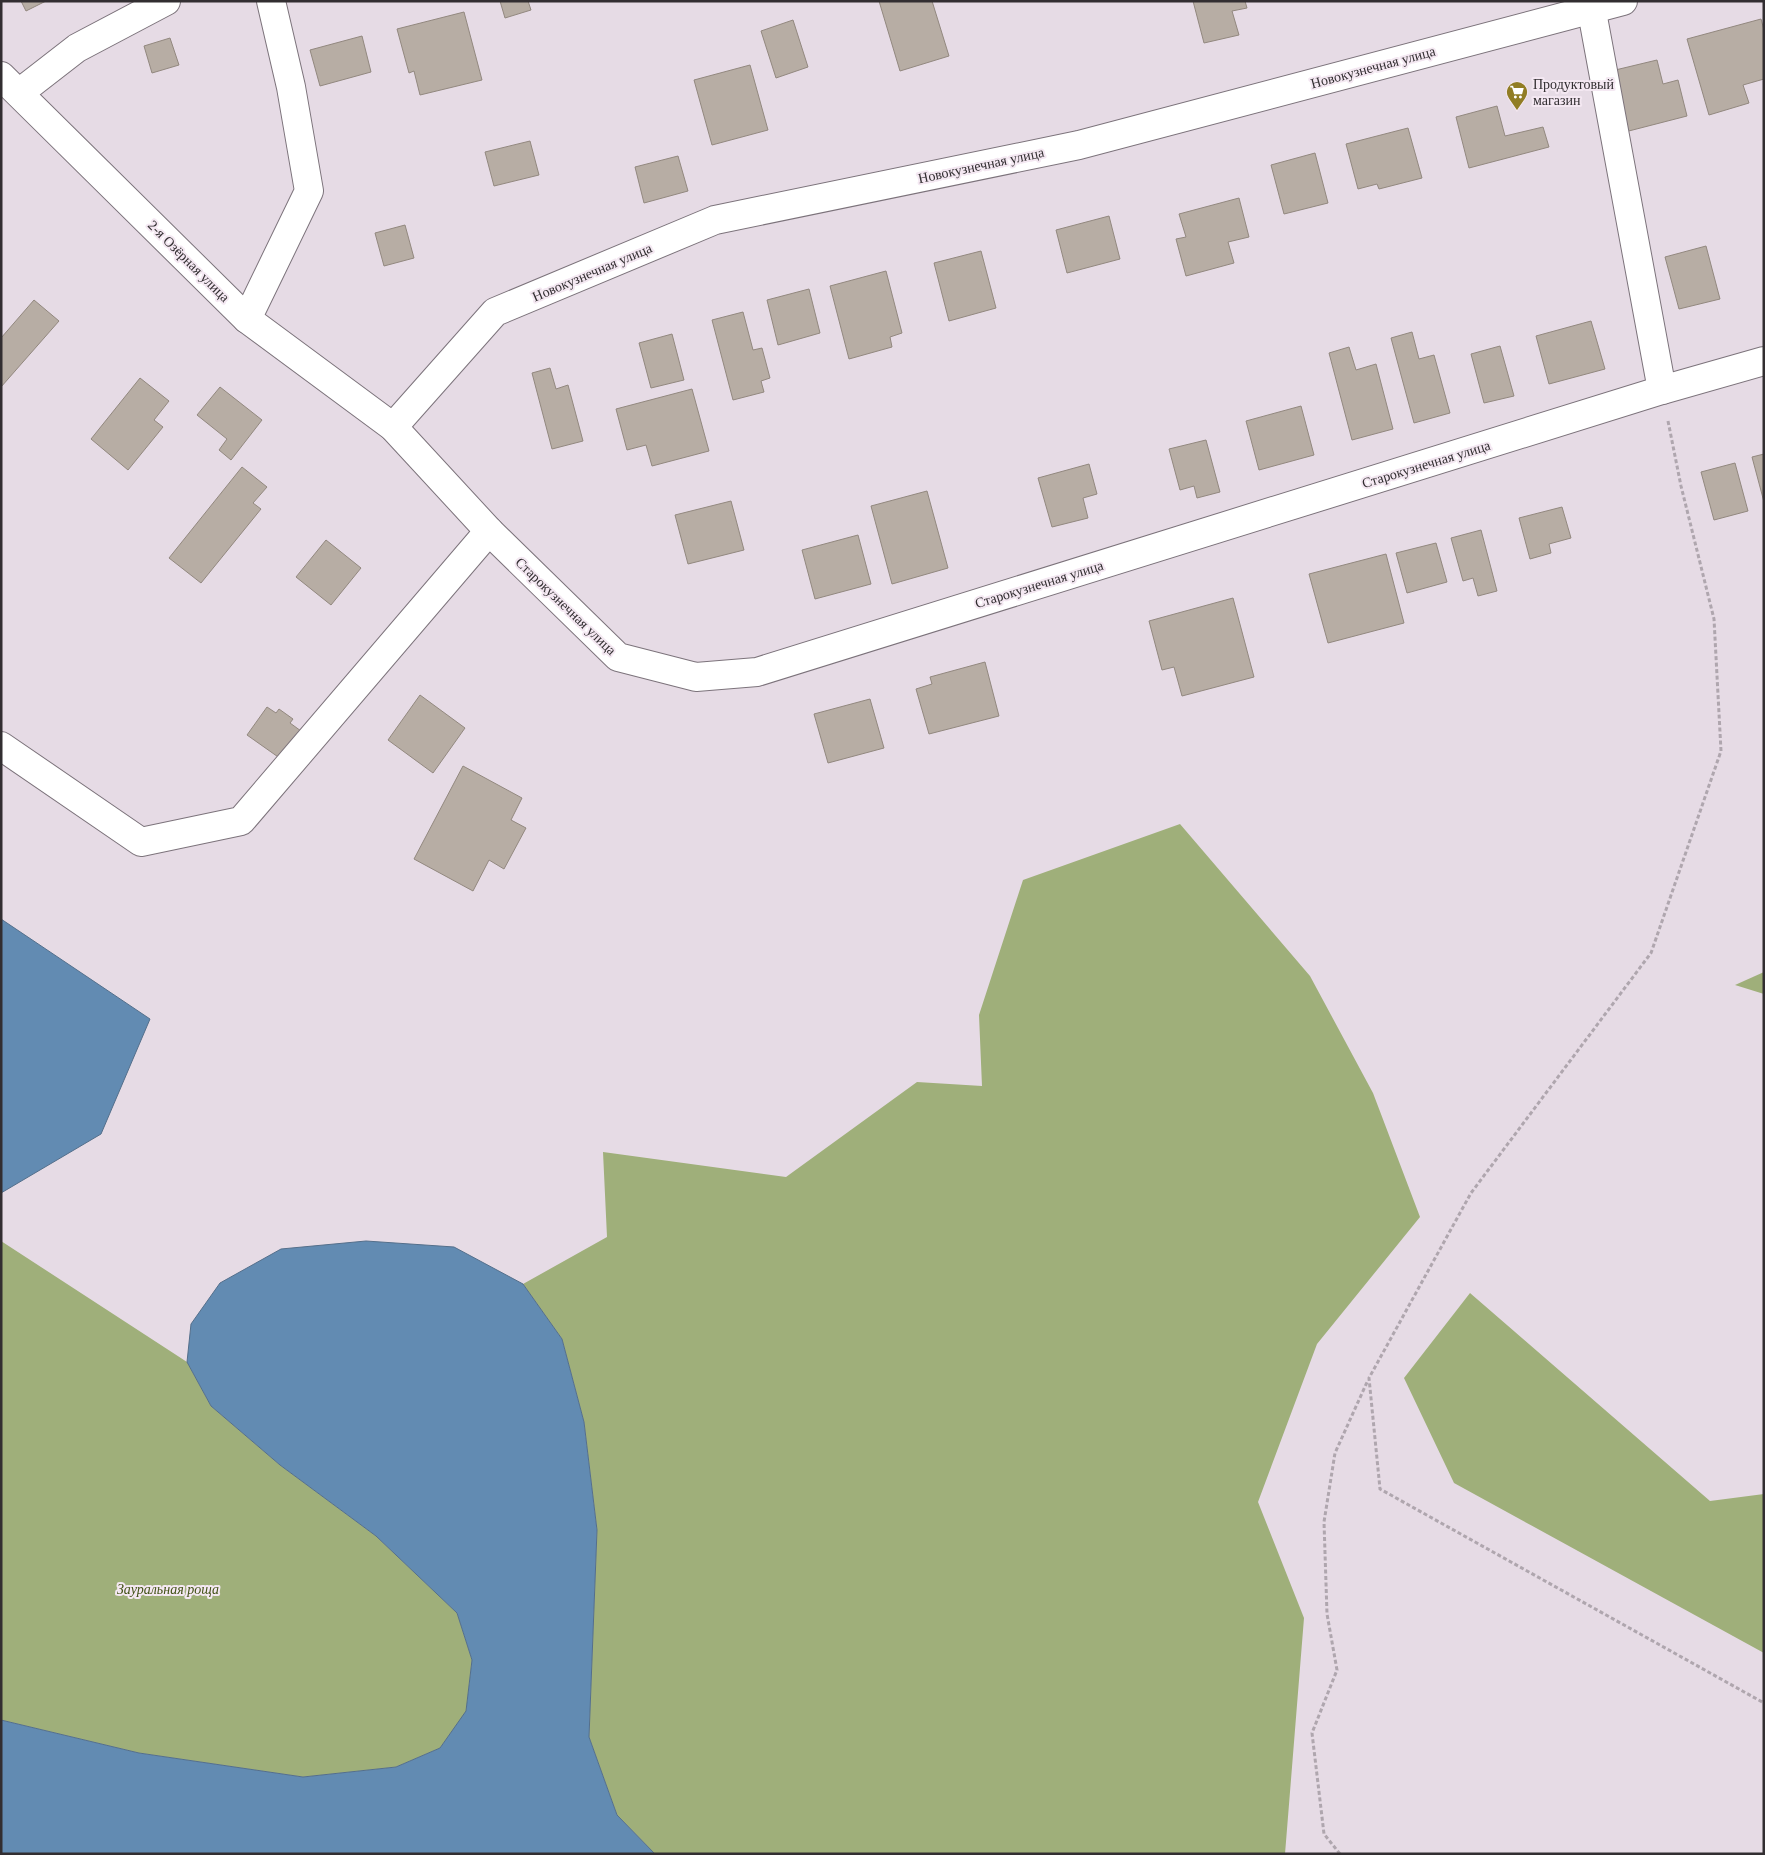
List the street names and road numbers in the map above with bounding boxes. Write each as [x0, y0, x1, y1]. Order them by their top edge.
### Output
street label: Новокузнечная улица [1309, 43, 1438, 91]
street label: Новокузнечная улица [917, 145, 1046, 186]
street label: 2-я Озёрная улица [145, 218, 233, 306]
street label: Новокузнечная улица [530, 240, 655, 304]
street label: Старокузнечная улица [1360, 438, 1493, 491]
street label: Старокузнечная улица [512, 555, 619, 659]
street label: Старокузнечная улица [973, 558, 1106, 611]

